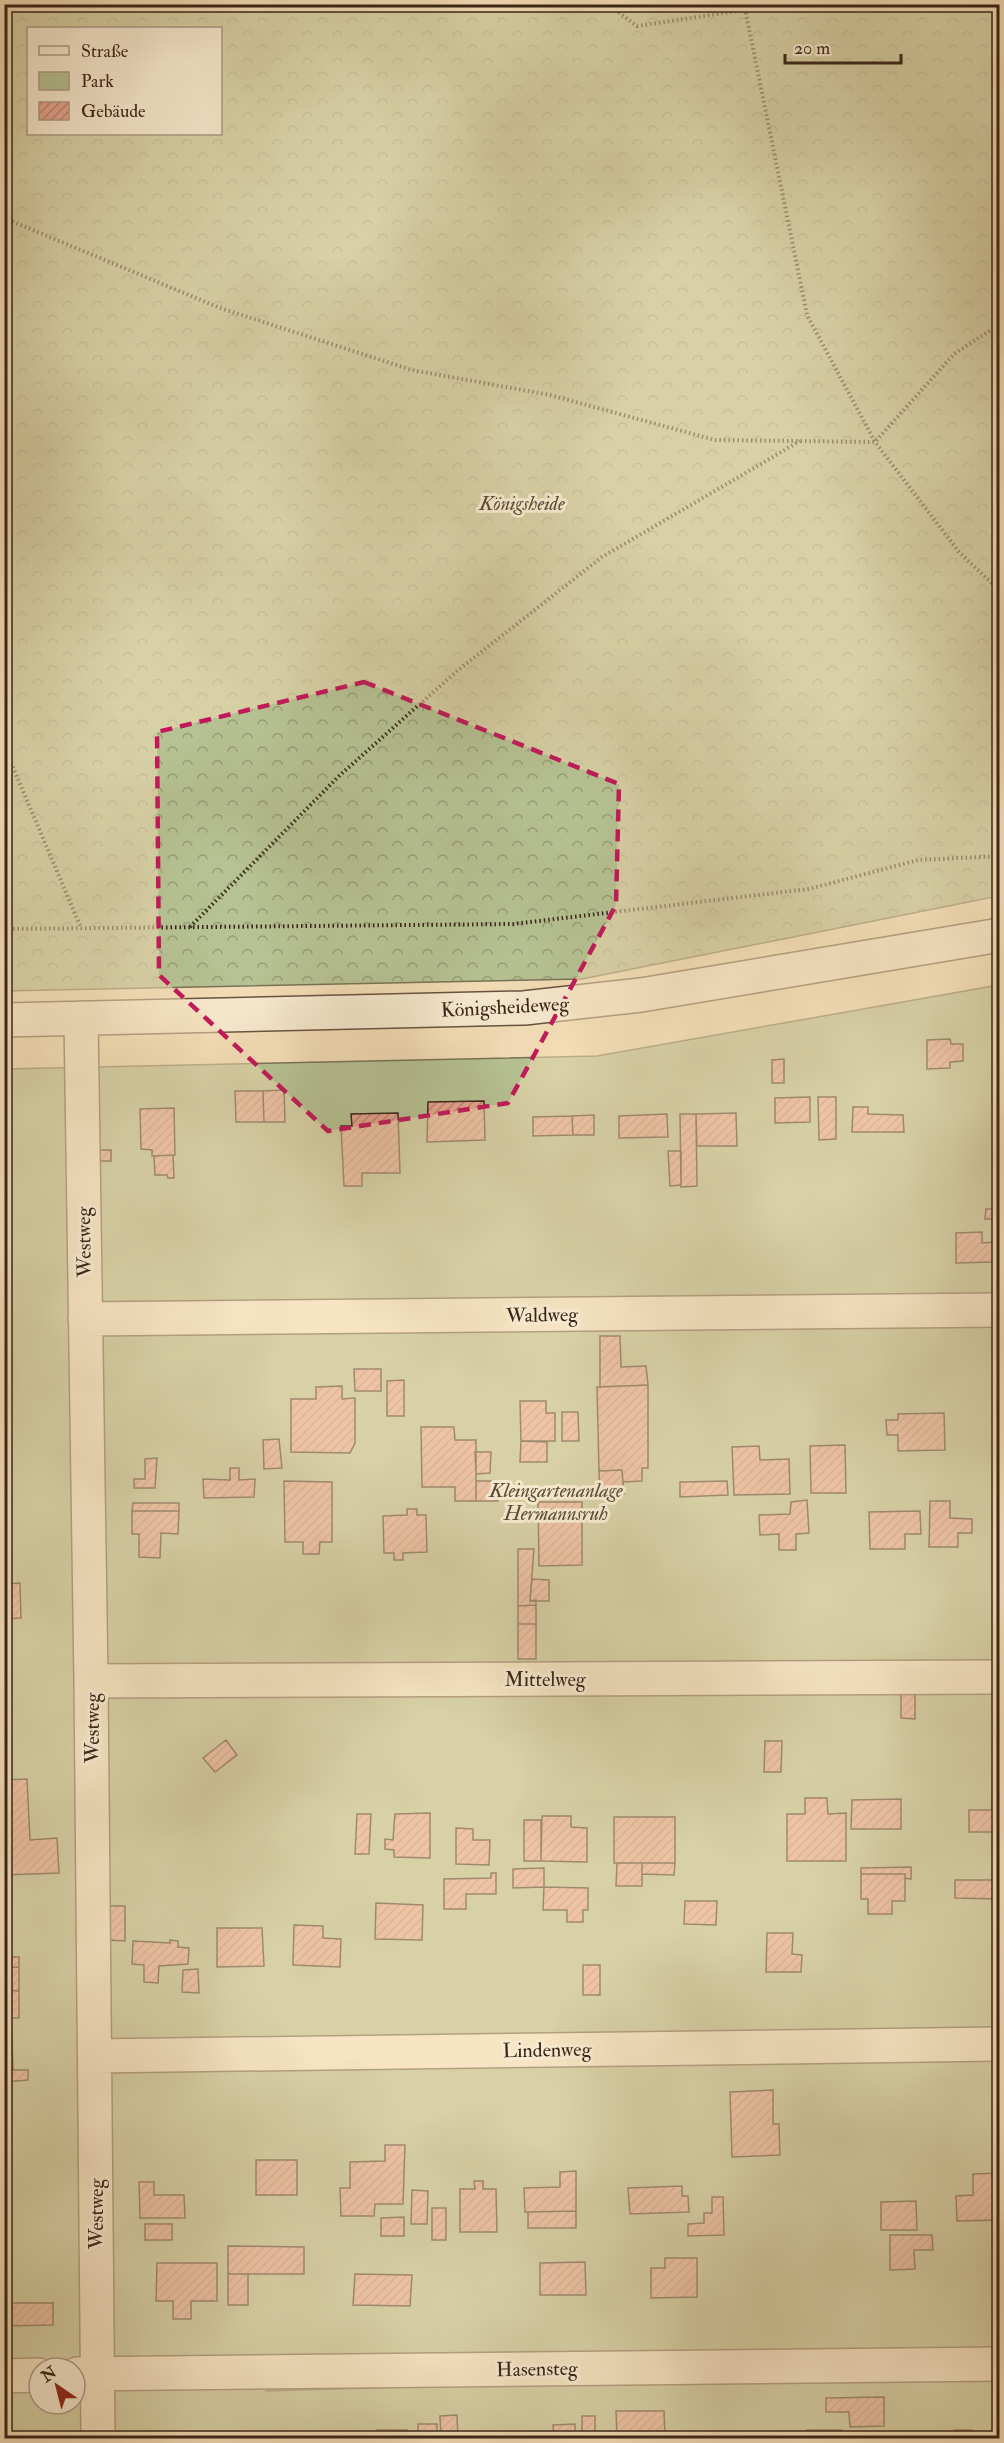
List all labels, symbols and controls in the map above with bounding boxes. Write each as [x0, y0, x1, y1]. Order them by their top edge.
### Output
legend [27, 27, 222, 135]
scale bar [785, 27, 900, 65]
text: 20 m [794, 37, 830, 60]
text: Straße [81, 40, 129, 63]
text: Park [81, 70, 114, 93]
text: Gebäude [81, 100, 146, 123]
park label: Königsheide [478, 491, 565, 516]
street label: Königsheideweg [440, 991, 571, 1023]
street label: Westweg [71, 1205, 97, 1279]
street label: Waldweg [505, 1302, 579, 1328]
park label: Kleingartenanlage Hermannsruh [488, 1478, 623, 1526]
street label: Mittelweg [504, 1667, 587, 1692]
street label: Westweg [80, 1692, 105, 1764]
street label: Lindenweg [502, 2037, 593, 2063]
street label: Westweg [84, 2178, 109, 2250]
north arrow [27, 2356, 87, 2416]
street label: Hasensteg [496, 2356, 579, 2382]
text: N [37, 2362, 61, 2387]

